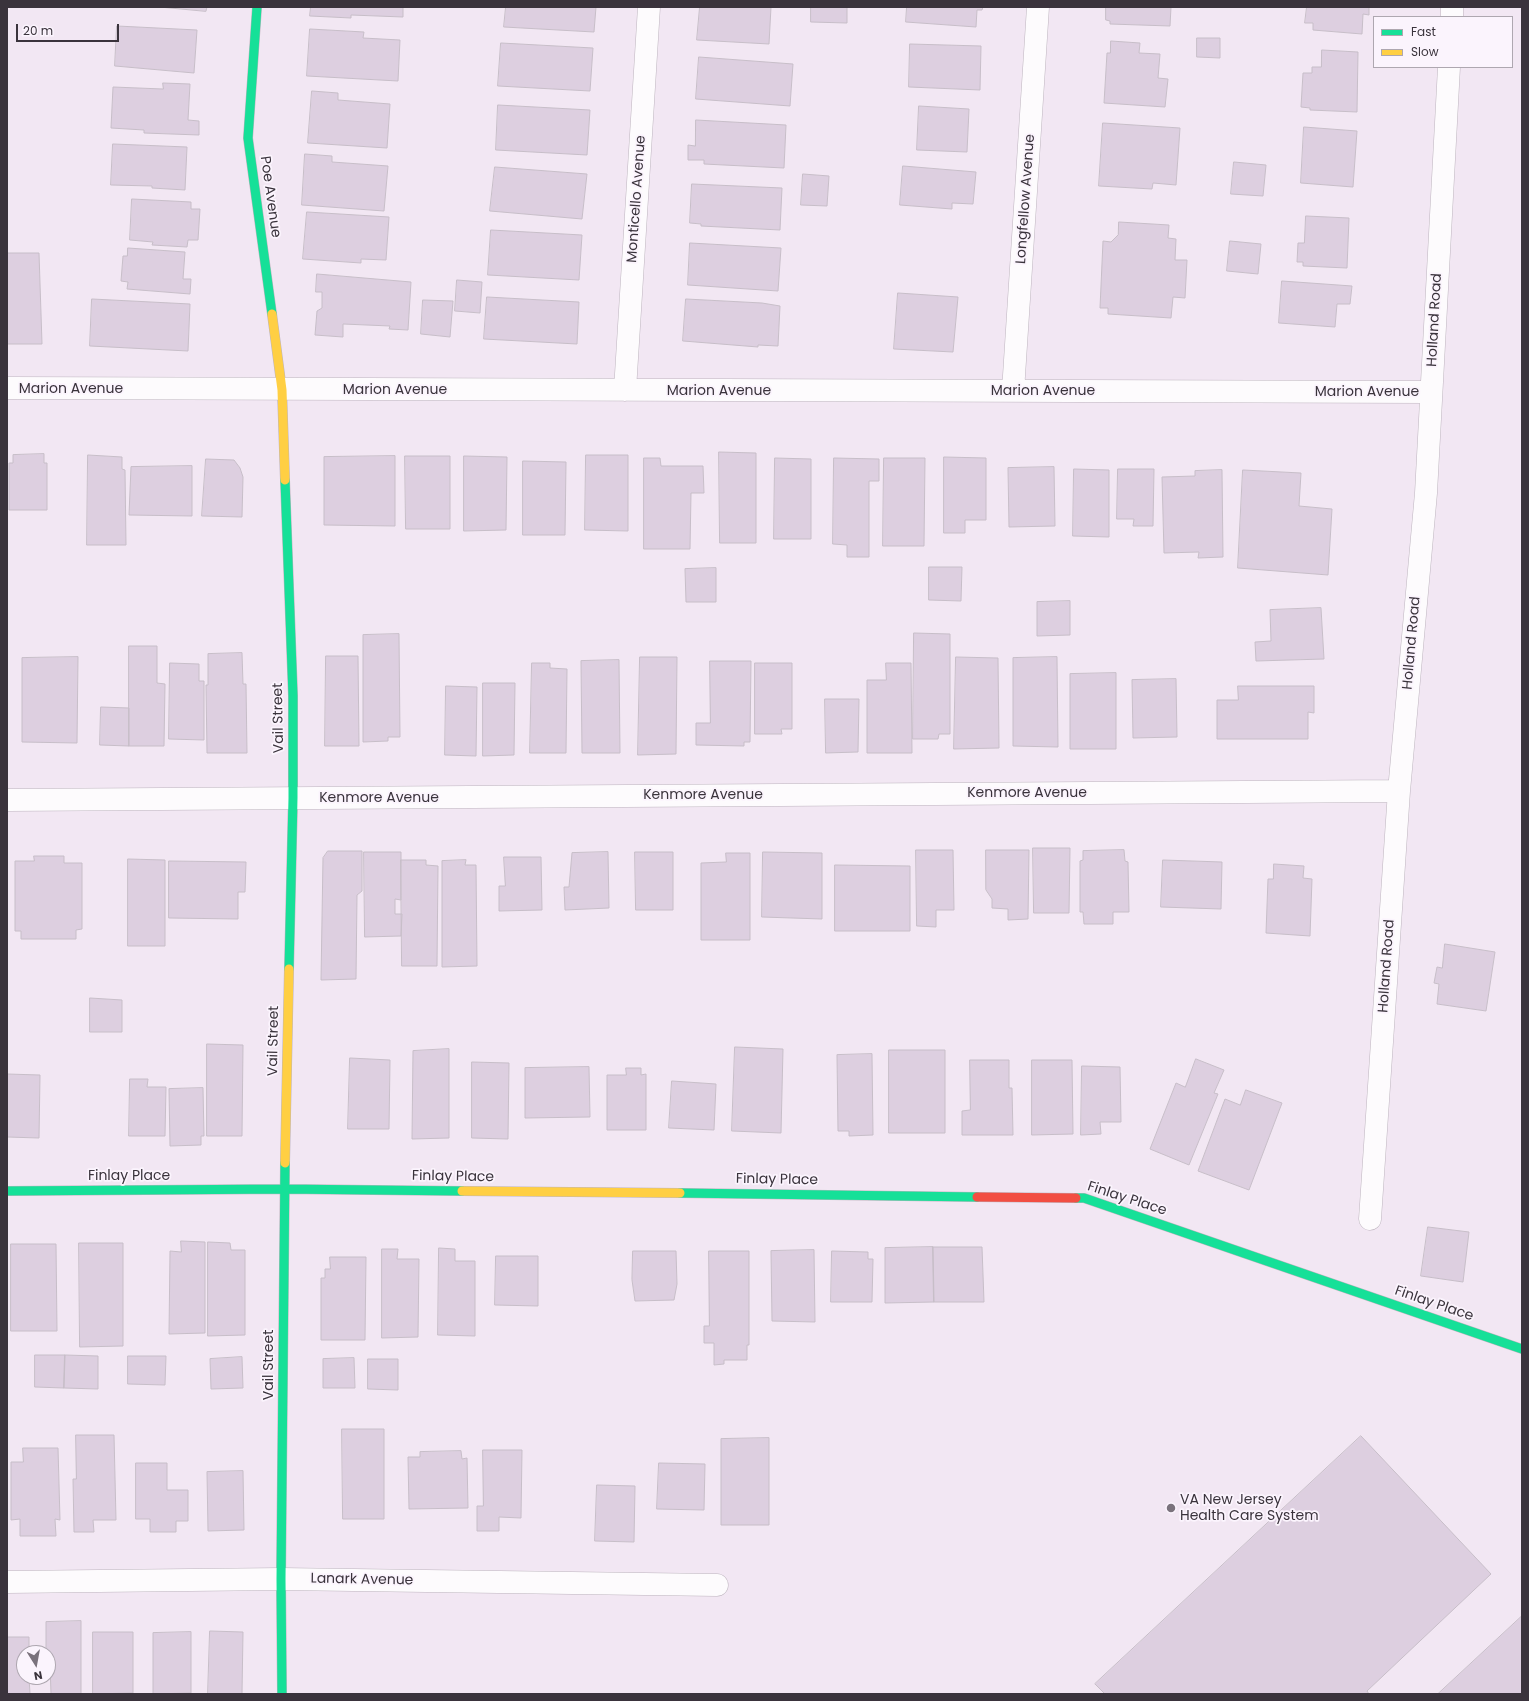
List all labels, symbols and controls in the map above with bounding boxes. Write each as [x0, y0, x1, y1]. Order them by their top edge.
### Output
scale bar [18, 16, 121, 42]
legend [1373, 16, 1513, 68]
text: 20 m [23, 22, 53, 39]
text: Fast [1411, 23, 1436, 40]
text: Slow [1411, 43, 1439, 60]
street label: Longfellow Avenue [1013, 133, 1039, 265]
street label: Monticello Avenue [624, 135, 650, 263]
street label: Poe Avenue [256, 155, 284, 239]
street label: Holland Road [1424, 273, 1446, 367]
street label: Marion Avenue [19, 381, 123, 397]
street label: Marion Avenue [343, 382, 447, 398]
street label: Marion Avenue [667, 383, 771, 399]
street label: Marion Avenue [991, 383, 1095, 399]
street label: Marion Avenue [1315, 384, 1419, 400]
street label: Holland Road [1400, 596, 1424, 690]
street label: Vail Street [270, 683, 288, 753]
street label: Kenmore Avenue [967, 785, 1087, 801]
street label: Kenmore Avenue [643, 787, 763, 803]
street label: Kenmore Avenue [319, 790, 439, 806]
street label: Holland Road [1375, 919, 1399, 1013]
street label: Vail Street [265, 1006, 283, 1076]
street label: Finlay Place [88, 1168, 170, 1184]
street label: Finlay Place [412, 1168, 494, 1186]
street label: Finlay Place [736, 1171, 818, 1189]
street label: Finlay Place [1085, 1178, 1169, 1220]
street label: Finlay Place [1392, 1283, 1476, 1325]
street label: Vail Street [261, 1330, 277, 1400]
place label: VA New Jersey Health Care System [1180, 1492, 1319, 1524]
marker: VA New Jersey Health Care System [1165, 1502, 1177, 1514]
street label: Lanark Avenue [311, 1571, 413, 1589]
north arrow [16, 1645, 56, 1685]
text: N [33, 1667, 44, 1684]

